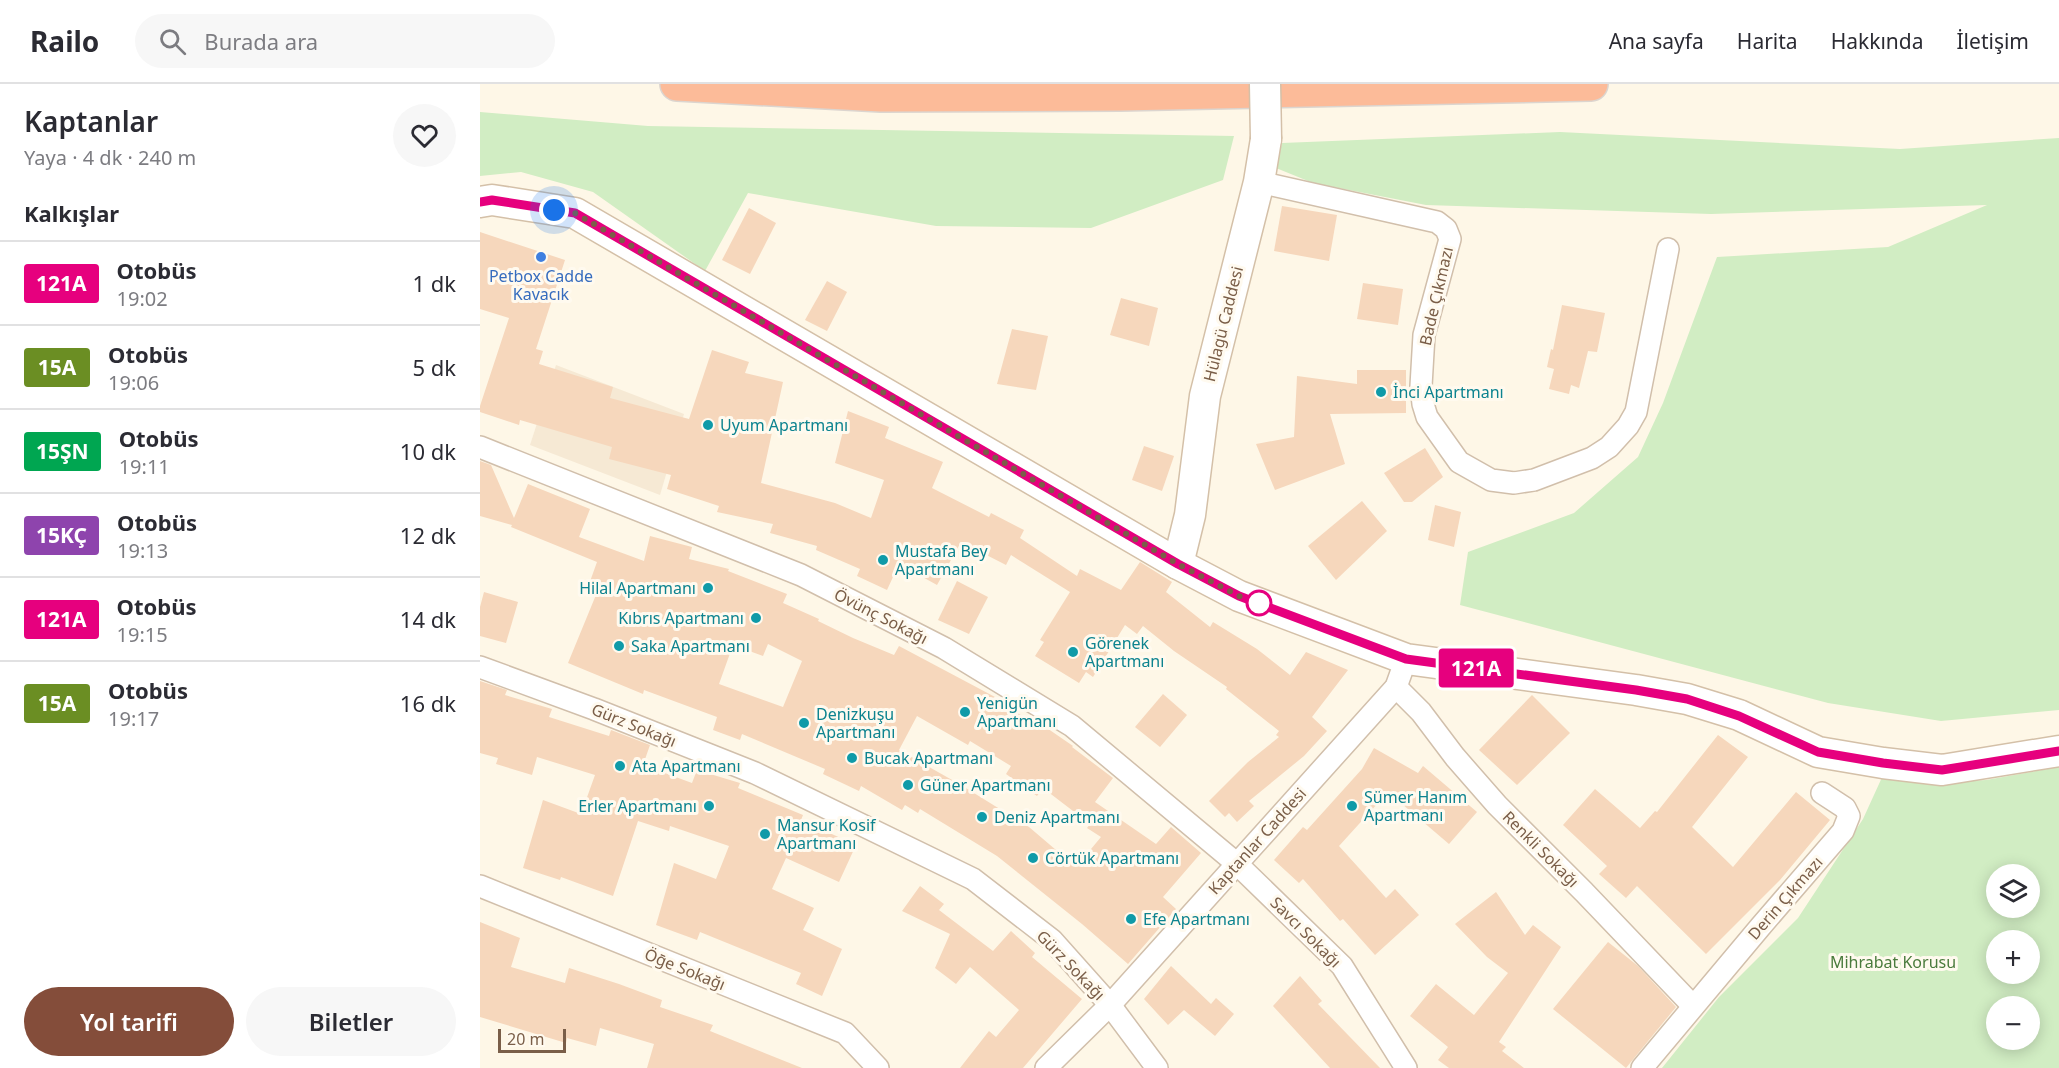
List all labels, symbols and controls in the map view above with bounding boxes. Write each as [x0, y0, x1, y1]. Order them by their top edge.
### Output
search box [135, 14, 555, 68]
text: Railo [30, 22, 99, 60]
icon: search [156, 25, 189, 58]
text: Burada ara [204, 26, 318, 56]
text: Ana sayfa [1609, 27, 1704, 55]
text: Harita [1737, 27, 1798, 55]
text: Hakkında [1831, 27, 1924, 55]
text: İletişim [1957, 27, 2029, 55]
text: Kaptanlar [24, 102, 158, 140]
button: heart [393, 104, 456, 167]
text: Yaya · 4 dk · 240 m [24, 144, 196, 171]
your location [539, 195, 569, 225]
text: Kalkışlar [24, 198, 119, 228]
street label: Bade Çıkmazı [1414, 244, 1458, 348]
marker: Petbox Cadde Kavacık [534, 250, 548, 264]
text: Otobüs [117, 255, 197, 285]
street label: Hülagü Caddesi [1198, 264, 1248, 384]
place label: Petbox Cadde Kavacık [489, 265, 593, 305]
text: 1 dk [412, 268, 456, 298]
text: 121A [36, 269, 87, 297]
text: 19:02 [117, 285, 168, 312]
text: Otobüs [108, 339, 188, 369]
text: 5 dk [412, 352, 456, 382]
text: 15A [38, 353, 76, 381]
text: 19:06 [108, 369, 159, 396]
place label: İnci Apartmanı [1393, 381, 1504, 403]
marker: İnci Apartmanı [1374, 385, 1388, 399]
place label: Uyum Apartmanı [720, 414, 848, 436]
marker: Uyum Apartmanı [701, 418, 715, 432]
text: Otobüs [119, 423, 199, 453]
text: 10 dk [400, 436, 456, 466]
text: 15ŞN [36, 437, 89, 465]
text: 19:11 [119, 453, 170, 480]
text: Otobüs [117, 507, 197, 537]
text: 12 dk [400, 520, 456, 550]
text: 15KÇ [36, 521, 87, 549]
text: 19:13 [117, 537, 168, 564]
place label: Mustafa Bey Apartmanı [895, 540, 989, 580]
marker: Mustafa Bey Apartmanı [876, 553, 890, 567]
place label: Hilal Apartmanı [579, 577, 696, 599]
marker: Hilal Apartmanı [701, 581, 715, 595]
street label: Övünç Sokağı [830, 583, 932, 649]
unlabelled marker [1246, 590, 1272, 616]
text: Otobüs [117, 591, 197, 621]
text: 14 dk [400, 604, 456, 634]
text: 121A [36, 605, 87, 633]
place label: Kıbrıs Apartmanı [618, 607, 744, 629]
marker: Kıbrıs Apartmanı [749, 611, 763, 625]
text: 19:15 [117, 621, 168, 648]
place label: Görenek Apartmanı [1085, 632, 1164, 672]
place label: Saka Apartmanı [631, 635, 750, 657]
marker: Saka Apartmanı [612, 639, 626, 653]
marker: Görenek Apartmanı [1066, 645, 1080, 659]
line badge: 121A [1434, 648, 1518, 688]
text: 121A [1451, 654, 1501, 682]
text: Otobüs [108, 675, 188, 705]
text: 16 dk [400, 688, 456, 718]
text: 15A [38, 689, 76, 717]
place label: Yenigün Apartmanı [977, 692, 1056, 732]
street label: Gürz Sokağı [588, 698, 680, 752]
place label: Denizkuşu Apartmanı [816, 703, 895, 743]
text: 19:17 [108, 705, 159, 732]
marker: Yenigün Apartmanı [958, 705, 972, 719]
marker: Denizkuşu Apartmanı [797, 716, 811, 730]
place label: Bucak Apartmanı [864, 747, 993, 769]
marker: Bucak Apartmanı [845, 751, 859, 765]
place label: Ata Apartmanı [632, 755, 741, 777]
marker: Ata Apartmanı [613, 759, 627, 773]
place label: Güner Apartmanı [920, 774, 1051, 796]
marker: Güner Apartmanı [901, 778, 915, 792]
street label: Kaptanlar Caddesi [1203, 783, 1311, 899]
place label: Sümer Hanım Apartmanı [1364, 786, 1467, 826]
place label: Erler Apartmanı [578, 795, 697, 817]
marker: Erler Apartmanı [702, 799, 716, 813]
marker: Sümer Hanım Apartmanı [1345, 799, 1359, 813]
place label: Deniz Apartmanı [994, 806, 1120, 828]
street label: Renkli Sokağı [1498, 806, 1584, 892]
marker: Deniz Apartmanı [975, 810, 989, 824]
place label: Mansur Kosif Apartmanı [777, 814, 877, 854]
marker: Mansur Kosif Apartmanı [758, 827, 772, 841]
place label: Cörtük Apartmanı [1045, 847, 1179, 869]
marker: Cörtük Apartmanı [1026, 851, 1040, 865]
street label: Derin Çıkmazı [1743, 852, 1827, 944]
map controls [1986, 864, 2040, 1050]
button: layers [1986, 864, 2040, 918]
street label: Savcı Sokağı [1266, 892, 1346, 972]
place label: Efe Apartmanı [1143, 908, 1250, 930]
marker: Efe Apartmanı [1124, 912, 1138, 926]
street label: Gürz Sokağı [1032, 925, 1110, 1005]
button: + [1986, 930, 2040, 984]
street label: Öḡe Sokağı [641, 943, 729, 995]
park label: Mihrabat Korusu [1830, 951, 1956, 973]
button: Yol tarifi [24, 987, 234, 1056]
button: Biletler [246, 987, 456, 1056]
button: − [1986, 996, 2040, 1050]
scale bar [498, 1026, 566, 1054]
text: 20 m [507, 1028, 544, 1050]

